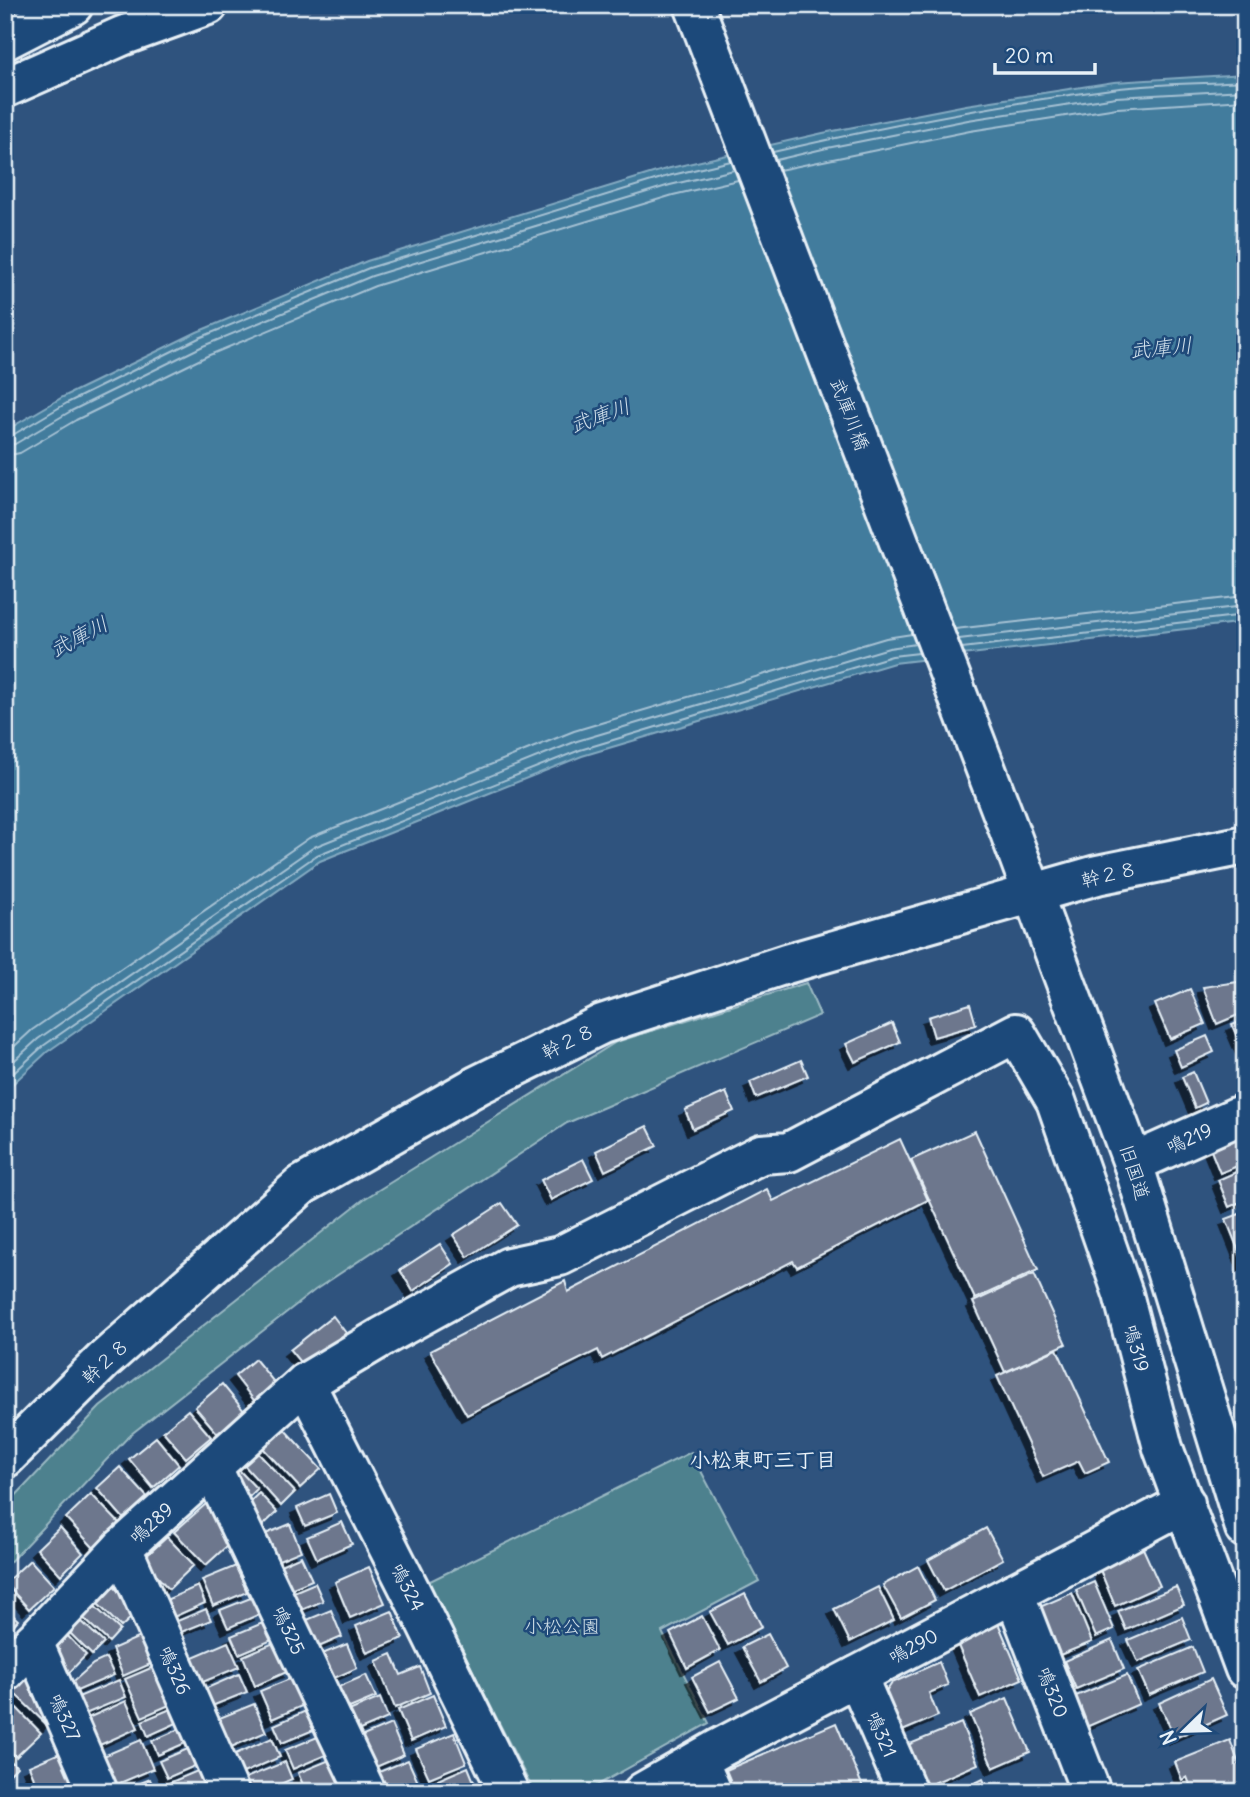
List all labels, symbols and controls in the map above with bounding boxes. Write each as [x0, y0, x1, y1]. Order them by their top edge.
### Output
scale bar [995, 32, 1094, 76]
text: 20 m [1005, 42, 1054, 69]
water label: 武庫川 [1128, 331, 1194, 364]
street label: 武庫川橋 [825, 374, 875, 454]
water label: 武庫川 [566, 392, 634, 439]
water label: 武庫川 [45, 610, 113, 663]
street label: 幹２８ [1079, 856, 1139, 892]
street label: 幹２８ [537, 1018, 599, 1064]
street label: 鳴219 [1162, 1117, 1216, 1159]
street label: 旧国道 [1115, 1141, 1155, 1203]
street label: 鳴319 [1119, 1322, 1155, 1374]
street label: 幹２８ [76, 1333, 134, 1389]
district label: 小松東町三丁目 [690, 1446, 837, 1473]
street label: 鳴289 [124, 1497, 178, 1549]
street label: 鳴324 [386, 1559, 430, 1615]
street label: 鳴325 [267, 1602, 311, 1658]
park label: 小松公園 [524, 1614, 600, 1638]
street label: 鳴290 [884, 1623, 942, 1669]
street label: 鳴326 [154, 1642, 196, 1698]
street label: 鳴320 [1032, 1663, 1074, 1721]
street label: 鳴327 [44, 1690, 86, 1744]
north arrow [1148, 1696, 1218, 1766]
street label: 鳴321 [862, 1707, 902, 1761]
text: N [1155, 1727, 1182, 1748]

